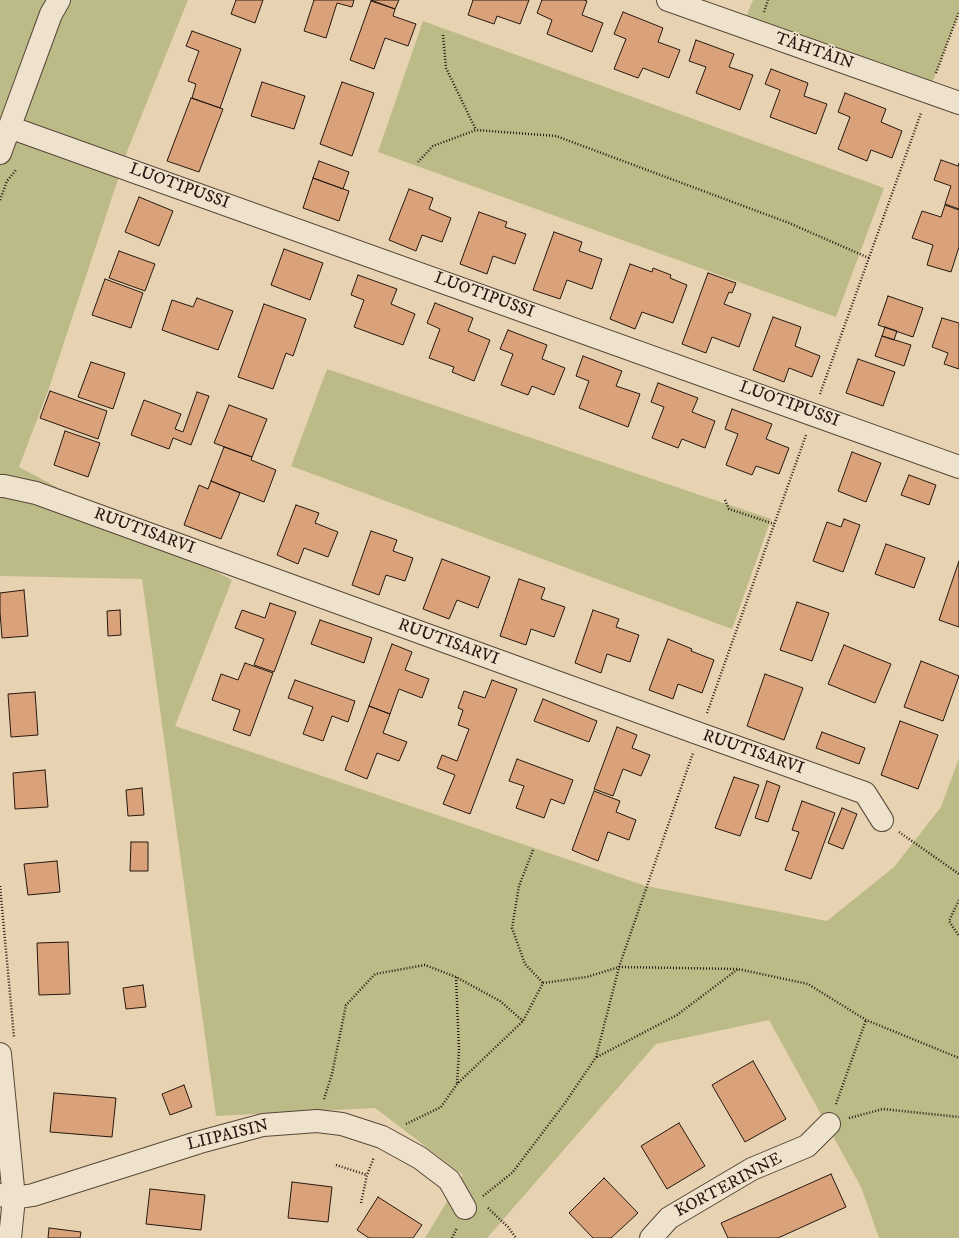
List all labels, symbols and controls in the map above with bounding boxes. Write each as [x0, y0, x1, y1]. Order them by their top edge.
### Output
street label: TÄHTÄIN [772, 29, 856, 75]
street label: LUOTIPUSSI [126, 159, 232, 215]
street label: LUOTIPUSSI [431, 268, 537, 324]
street label: LUOTIPUSSI [736, 377, 842, 433]
street label: RUUTISARVI [91, 504, 197, 560]
street label: RUUTISARVI [395, 615, 501, 671]
street label: RUUTISARVI [700, 726, 806, 780]
street label: LIIPAISIN [185, 1116, 271, 1156]
street label: KORTERINNE [672, 1149, 786, 1223]

